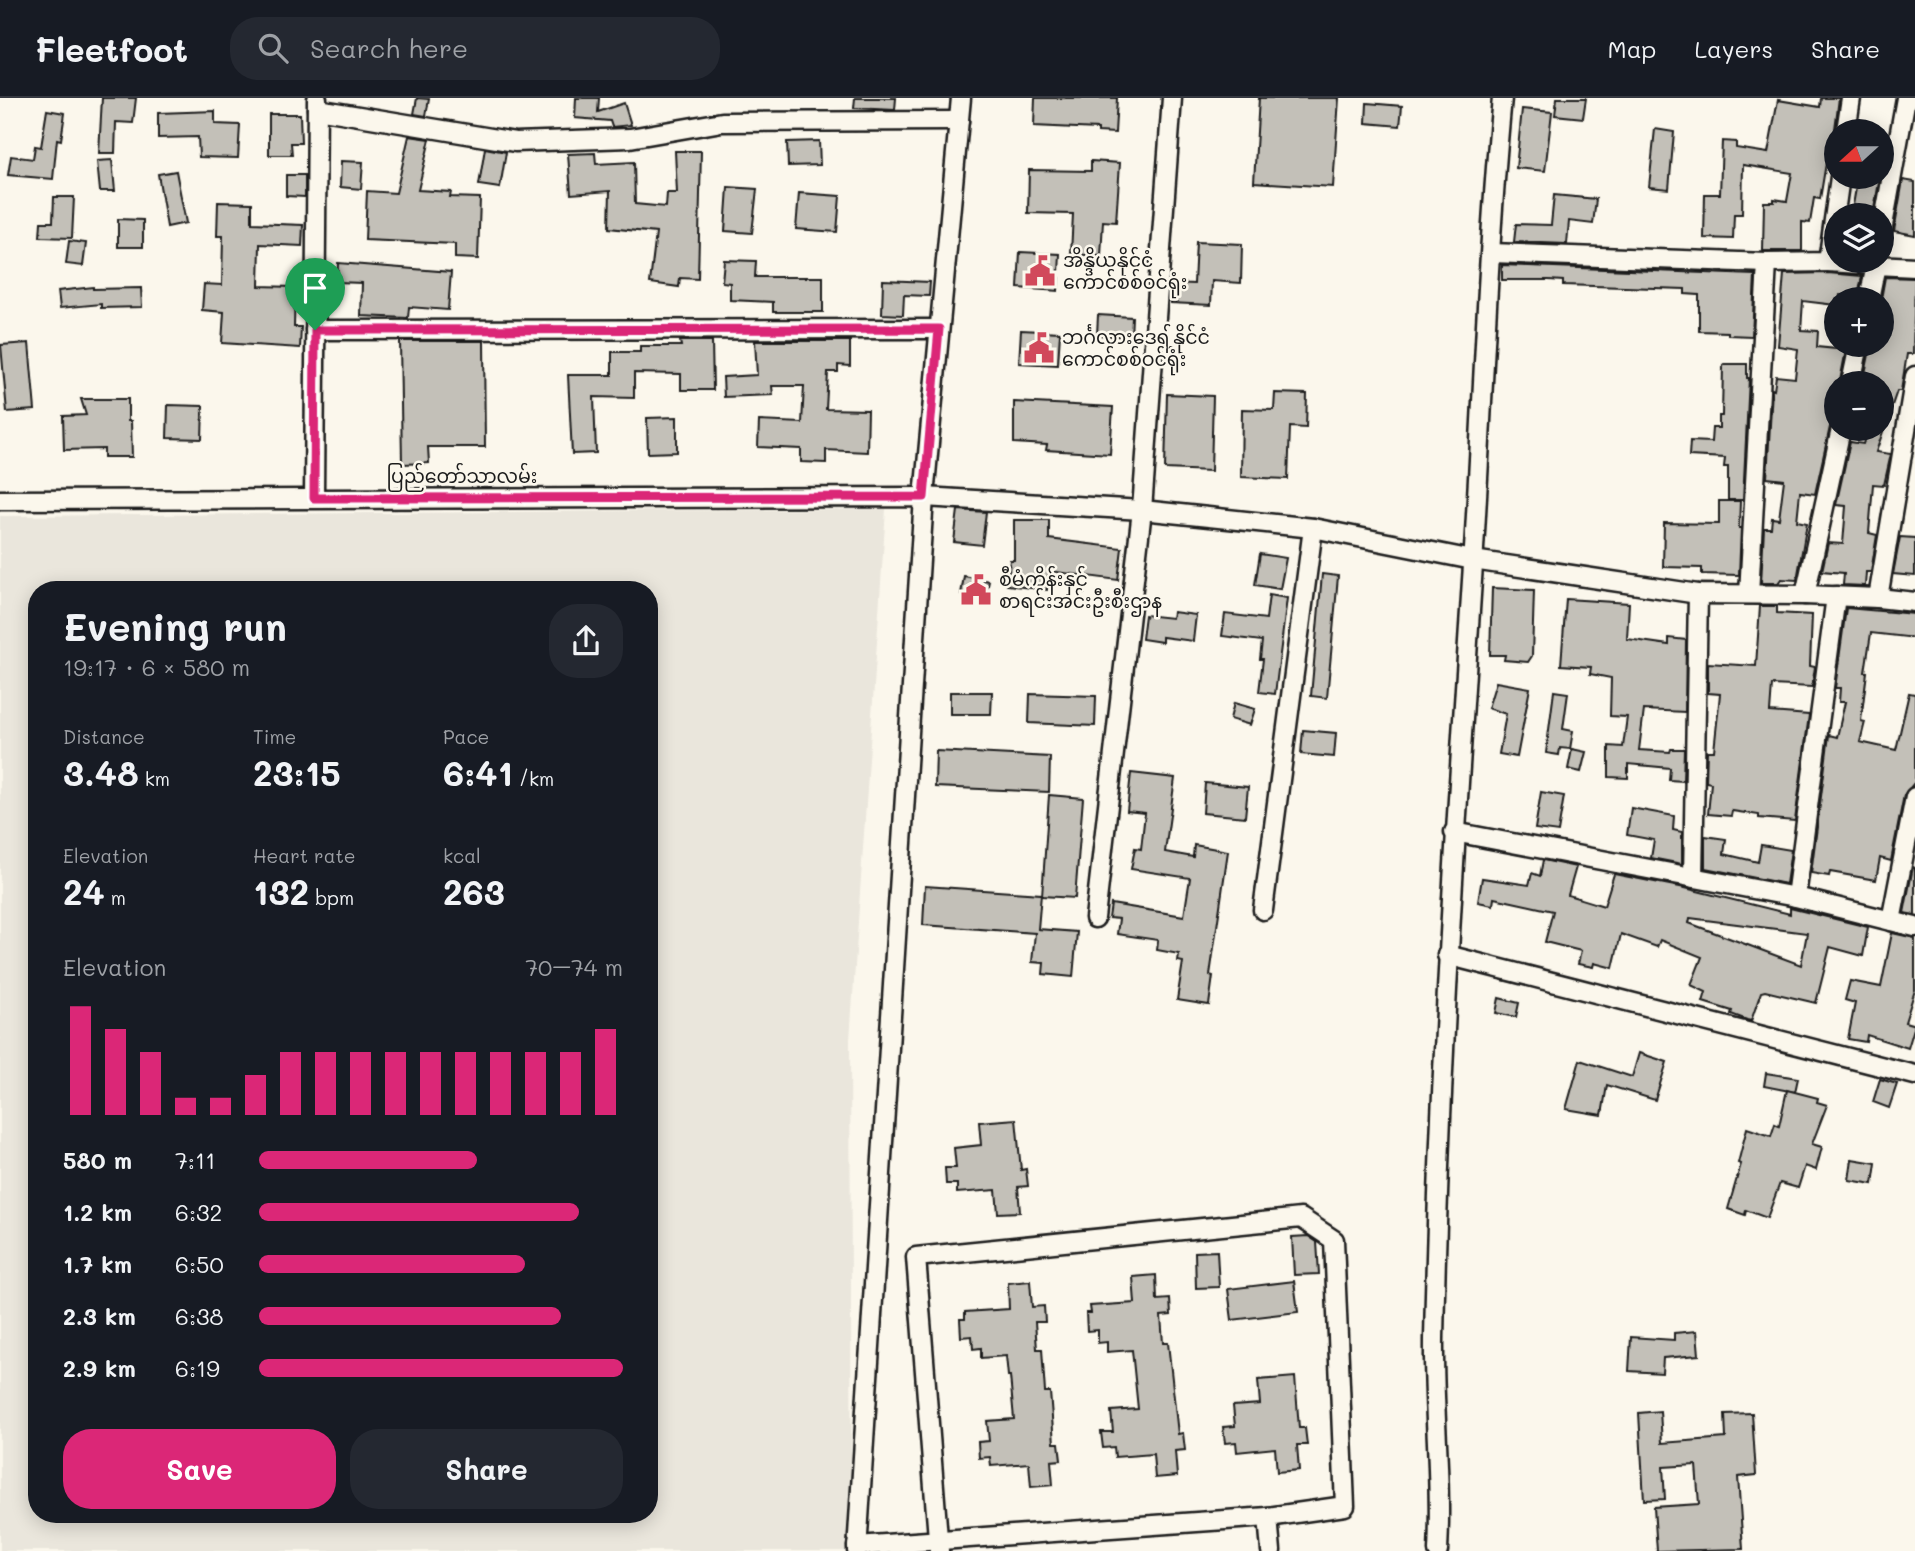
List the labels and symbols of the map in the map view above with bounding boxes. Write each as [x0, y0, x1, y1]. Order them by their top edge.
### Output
north arrow [1824, 119, 1894, 189]
place label: အိန္ဒိယနိုင်ငံ ကောင်စစ်ဝင်ရုံး [1063, 246, 1187, 299]
public building icon: အိန္ဒိယနိုင်ငံ ကောင်စစ်ဝင်ရုံး [1023, 254, 1057, 288]
pin [285, 258, 345, 330]
place label: ဘင်္ဂလားဒေရှ့်နိုင်ငံ ကောင်စစ်ဝင်ရုံး [1062, 323, 1210, 376]
public building icon: ဘင်္ဂလားဒေရှ့်နိုင်ငံ ကောင်စစ်ဝင်ရုံး [1022, 331, 1056, 365]
street label: ပြည်တော်သာလမ်း [387, 462, 537, 492]
place label: စီမံကိန်းနှင့် စာရင်းအင်းဦးစီးဌာန [999, 565, 1162, 617]
public building icon: စီမံကိန်းနှင့် စာရင်းအင်းဦးစီးဌာန [959, 573, 993, 607]

